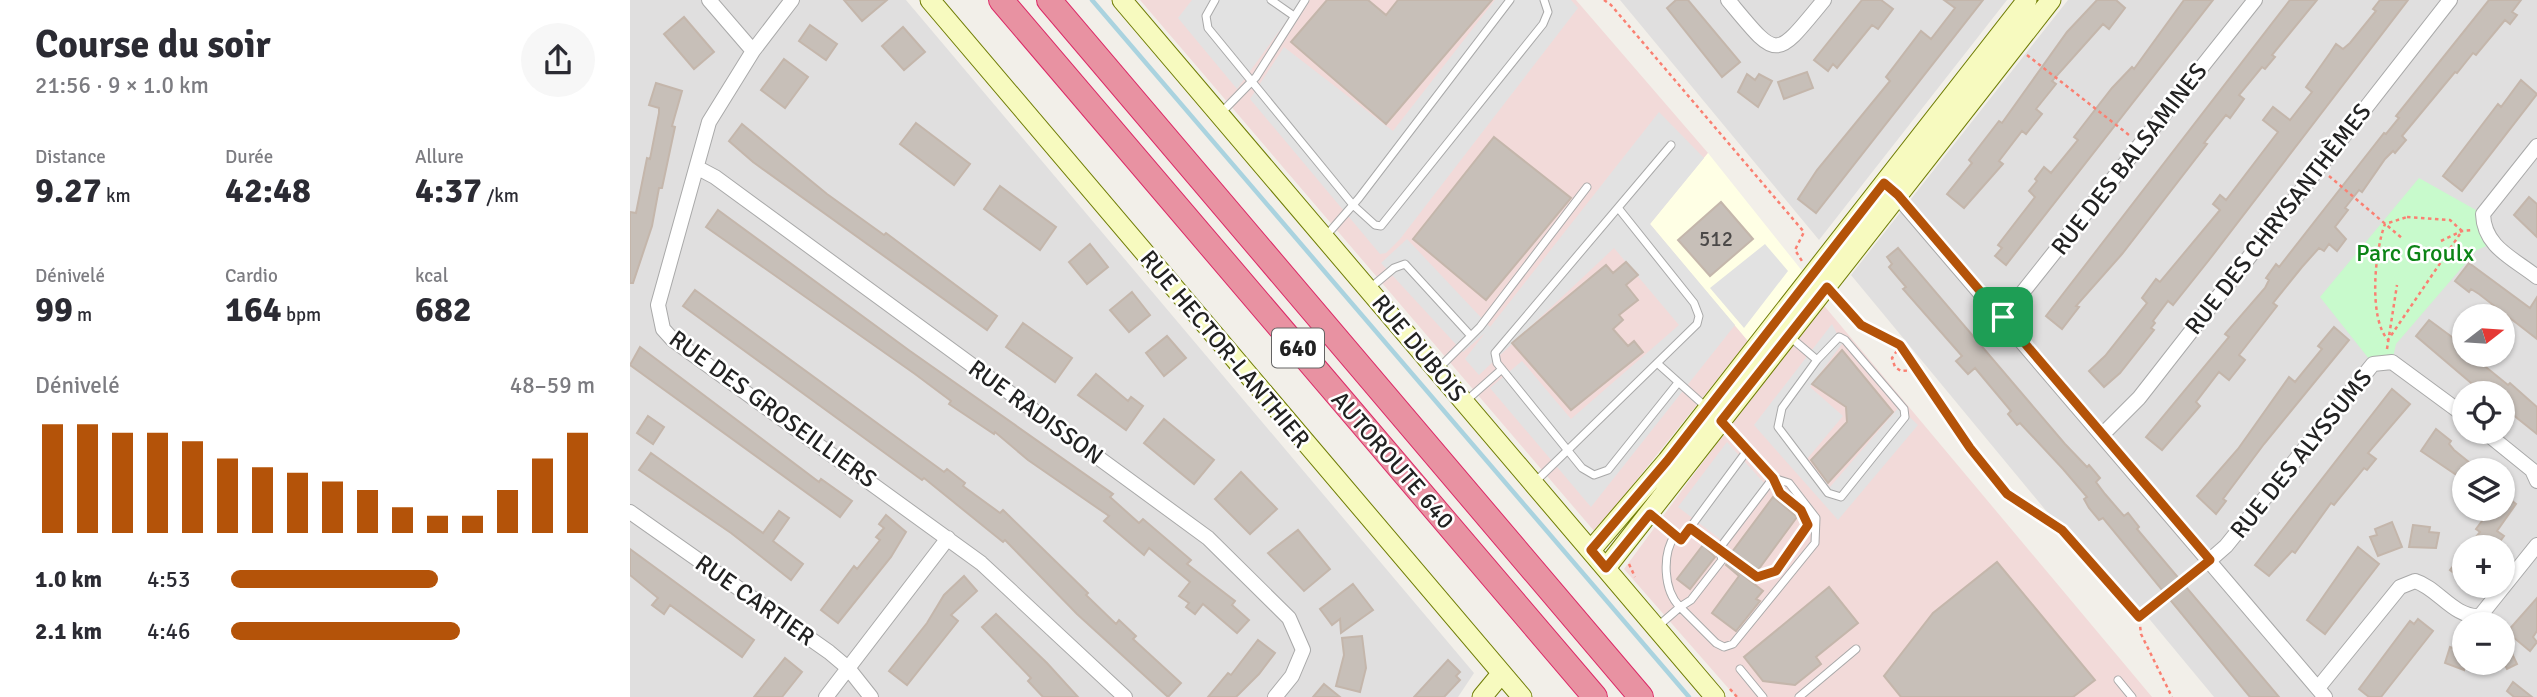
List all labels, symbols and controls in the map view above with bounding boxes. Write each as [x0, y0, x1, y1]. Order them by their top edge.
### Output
text: Course du soir [35, 21, 271, 68]
button: share [521, 23, 595, 97]
street label: RUE DES BALSAMINES [2045, 57, 2213, 261]
text: 21:56 · 9 × 1.0 km [35, 71, 209, 100]
street label: RUE DES CHRYSANTHÈMES [2178, 97, 2378, 341]
text: Distance [35, 145, 106, 169]
text: Durée [225, 145, 273, 169]
text: Allure [415, 145, 464, 169]
text: 9.27 [35, 169, 102, 212]
text: 42:48 [225, 169, 311, 212]
text: 4:37 [415, 169, 482, 212]
text: km [102, 184, 131, 208]
text: /km [482, 184, 519, 208]
house number: 512 [1699, 226, 1733, 252]
park label: Parc Groulx [2356, 238, 2474, 268]
street label: RUE HECTOR-LANTHIER [1134, 244, 1316, 454]
text: Dénivelé [35, 264, 105, 288]
text: Cardio [225, 264, 278, 288]
text: kcal [415, 264, 448, 288]
pin [1973, 287, 2033, 347]
text: 99 [35, 288, 73, 331]
text: 164 [225, 288, 282, 331]
text: 682 [415, 288, 472, 331]
street label: RUE DUBOIS [1365, 288, 1473, 408]
icon: arrive [1984, 298, 2022, 336]
text: m [73, 303, 92, 327]
text: bpm [282, 303, 321, 327]
north arrow [2452, 304, 2515, 368]
map controls [2452, 304, 2515, 675]
street label: RUE DES GROSEILLIERS [663, 324, 883, 494]
road number: 640 [1272, 328, 1324, 368]
street label: RUE RADISSON [963, 353, 1109, 471]
street label: RUE DES ALYSSUMS [2224, 364, 2378, 544]
text: Dénivelé [35, 371, 120, 400]
text: 48–59 m [510, 371, 595, 400]
button: locate [2452, 381, 2515, 444]
street label: AUTOROUTE 640 [1325, 385, 1461, 535]
button: layers [2452, 458, 2515, 521]
button: + [2452, 535, 2515, 598]
street label: RUE CARTIER [689, 548, 821, 652]
text: 1.0 km [35, 565, 102, 594]
text: 4:53 [147, 565, 190, 594]
button: − [2452, 612, 2515, 675]
text: 2.1 km [35, 617, 102, 646]
text: 4:46 [147, 617, 190, 646]

